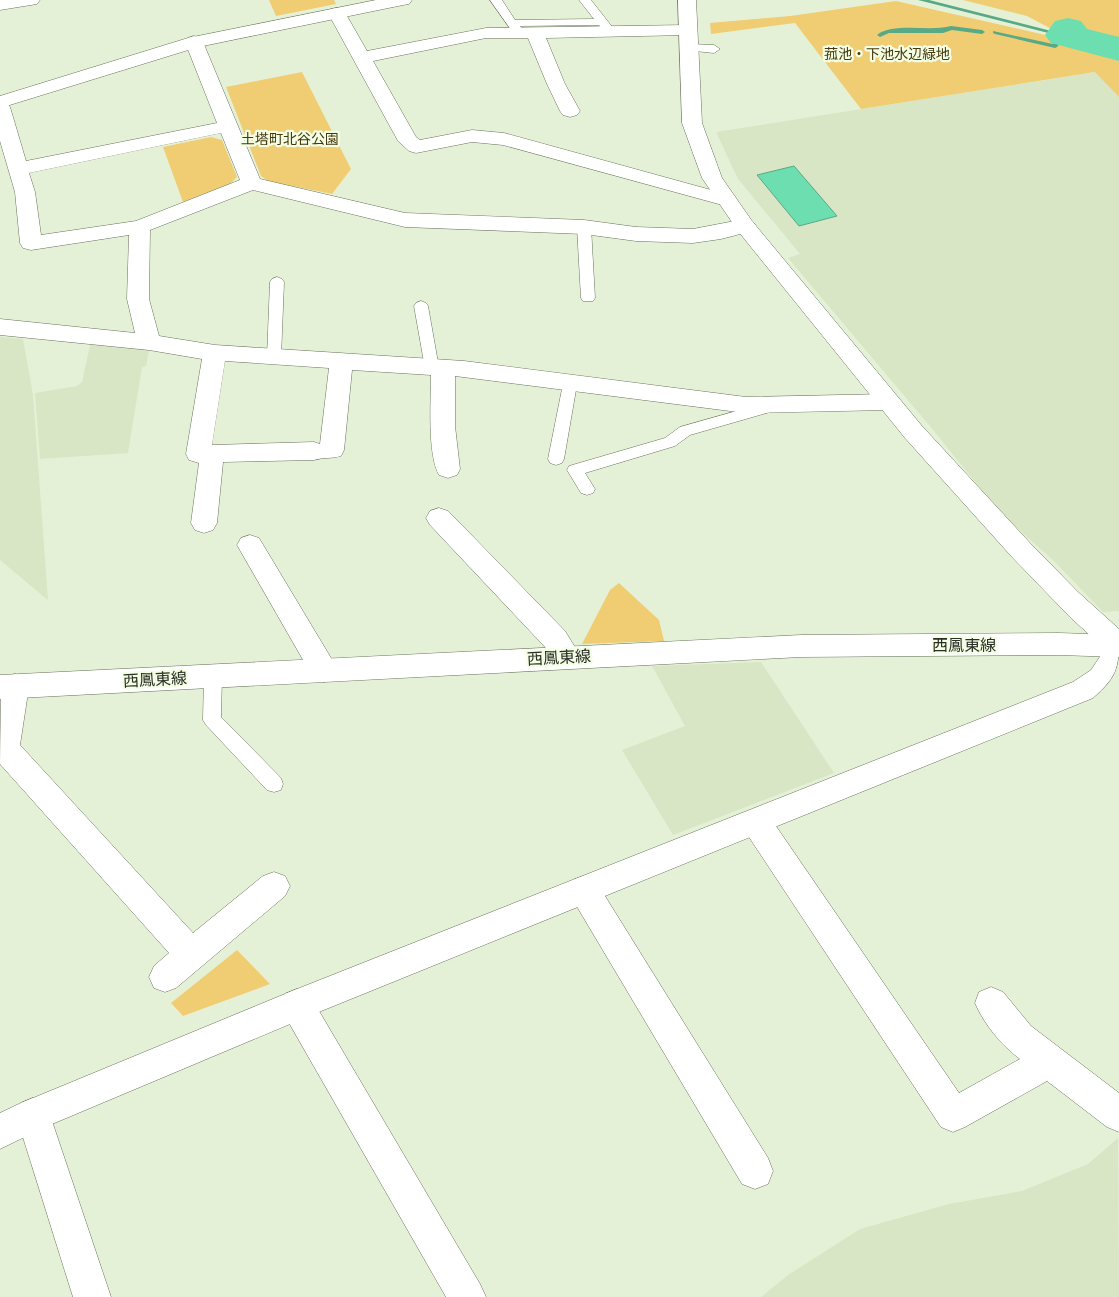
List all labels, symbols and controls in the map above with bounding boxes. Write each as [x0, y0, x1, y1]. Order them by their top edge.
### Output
park label: 菰池・下池水辺緑地 [824, 46, 950, 62]
park label: 土塔町北谷公園 [241, 131, 339, 147]
street label: 西鳳東線 [932, 636, 996, 655]
street label: 西鳳東線 [527, 646, 591, 669]
street label: 西鳳東線 [123, 668, 187, 691]

